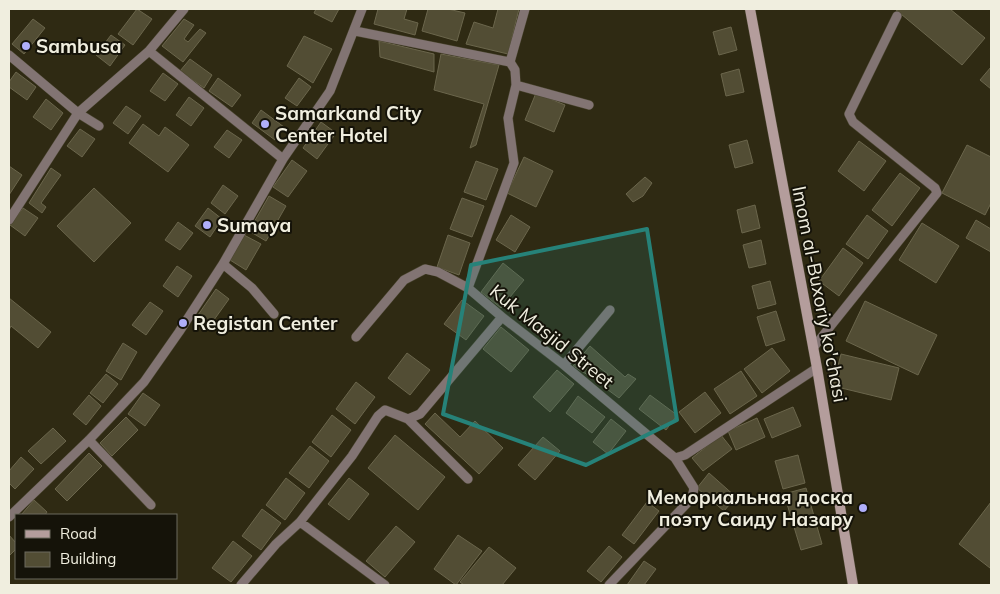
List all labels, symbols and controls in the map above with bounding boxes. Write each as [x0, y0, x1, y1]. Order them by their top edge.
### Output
place label: Sambusa [36, 34, 122, 58]
marker: Sambusa [20, 40, 32, 52]
place label: Samarkand City Center Hotel [275, 101, 422, 147]
marker: Samarkand City Center Hotel [259, 118, 271, 130]
street label: Imom al-Buxoriy ko'chasi [787, 184, 853, 404]
place label: Sumaya [217, 213, 291, 237]
marker: Sumaya [201, 219, 213, 231]
street label: Kuk Masjid Street [485, 279, 619, 394]
place label: Registan Center [193, 311, 338, 335]
marker: Registan Center [177, 317, 189, 329]
place label: Мемориальная доска поэту Саиду Назару [647, 485, 853, 531]
marker: Мемориальная доска поэту Саиду Назару [857, 502, 869, 514]
legend [15, 514, 178, 579]
text: Road [60, 524, 97, 543]
text: Building [60, 549, 116, 568]

